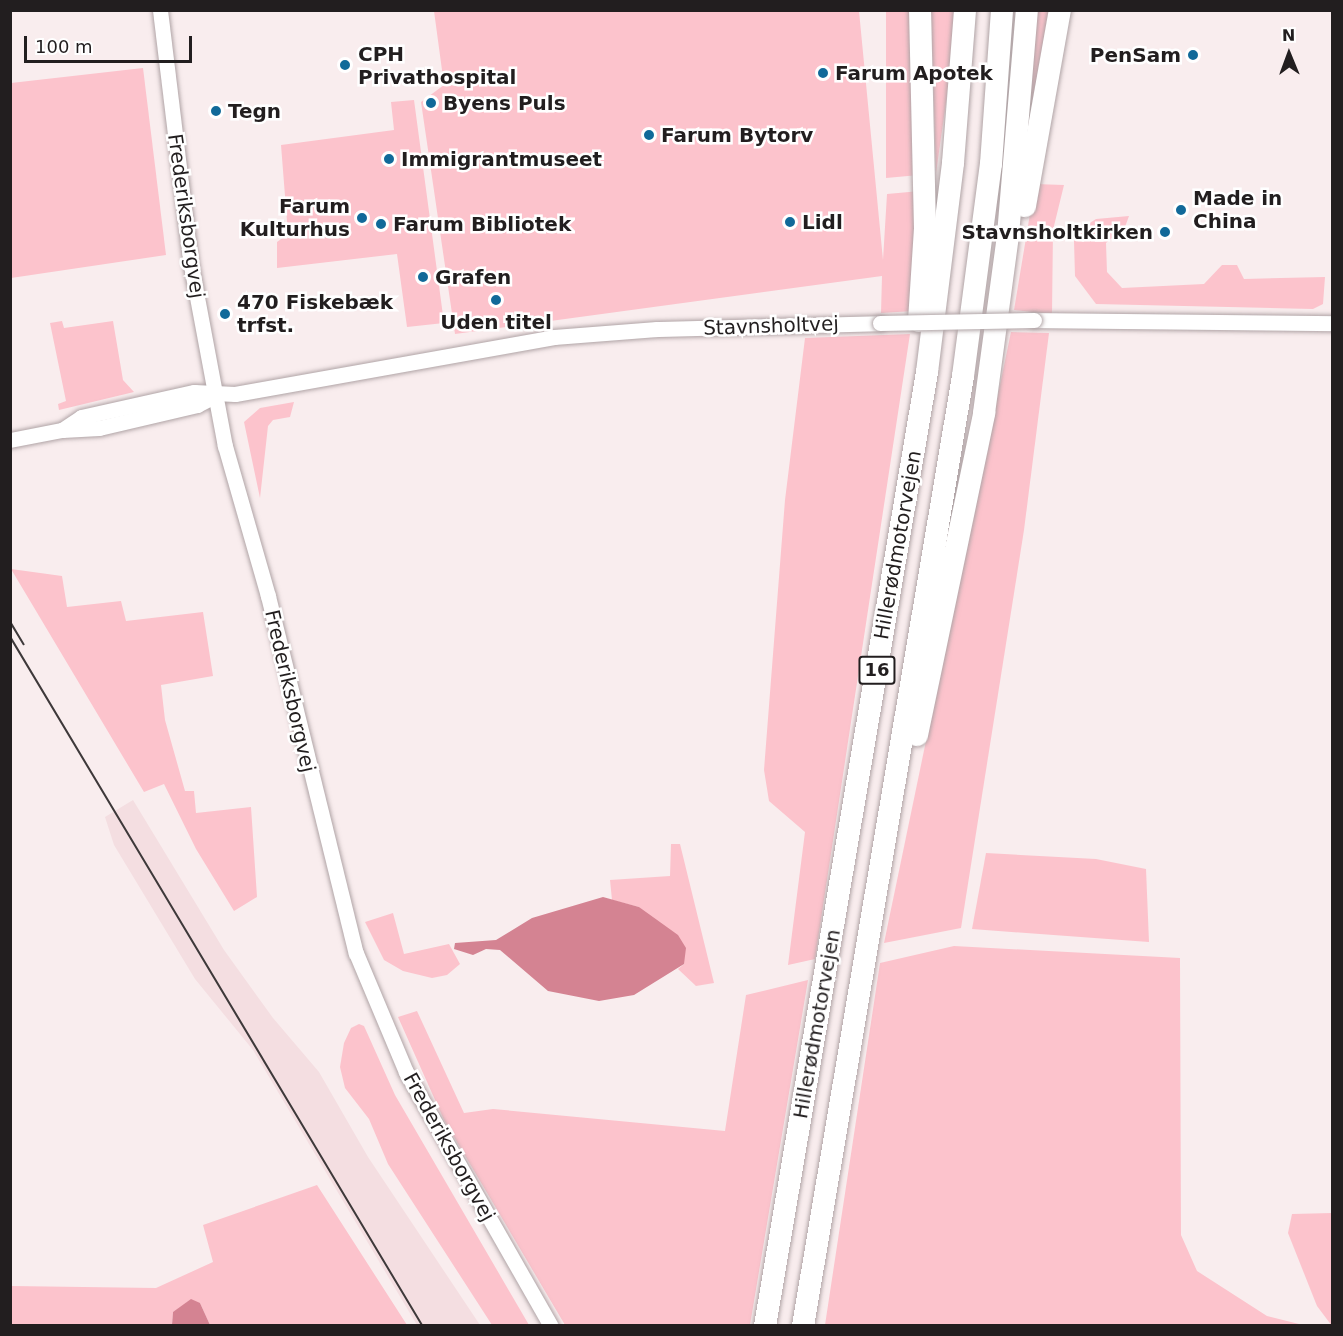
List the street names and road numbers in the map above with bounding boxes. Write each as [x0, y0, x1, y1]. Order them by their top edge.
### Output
street label: Frederiksborgvej [163, 132, 209, 300]
street label: Stavnsholtvej [703, 312, 839, 340]
street label: Hillerødmotorvejen [870, 448, 926, 642]
street label: Frederiksborgvej [260, 607, 320, 775]
road number: 16 [858, 655, 896, 685]
street label: Hillerødmotorvejen [789, 927, 845, 1121]
street label: Frederiksborgvej [398, 1069, 500, 1225]

